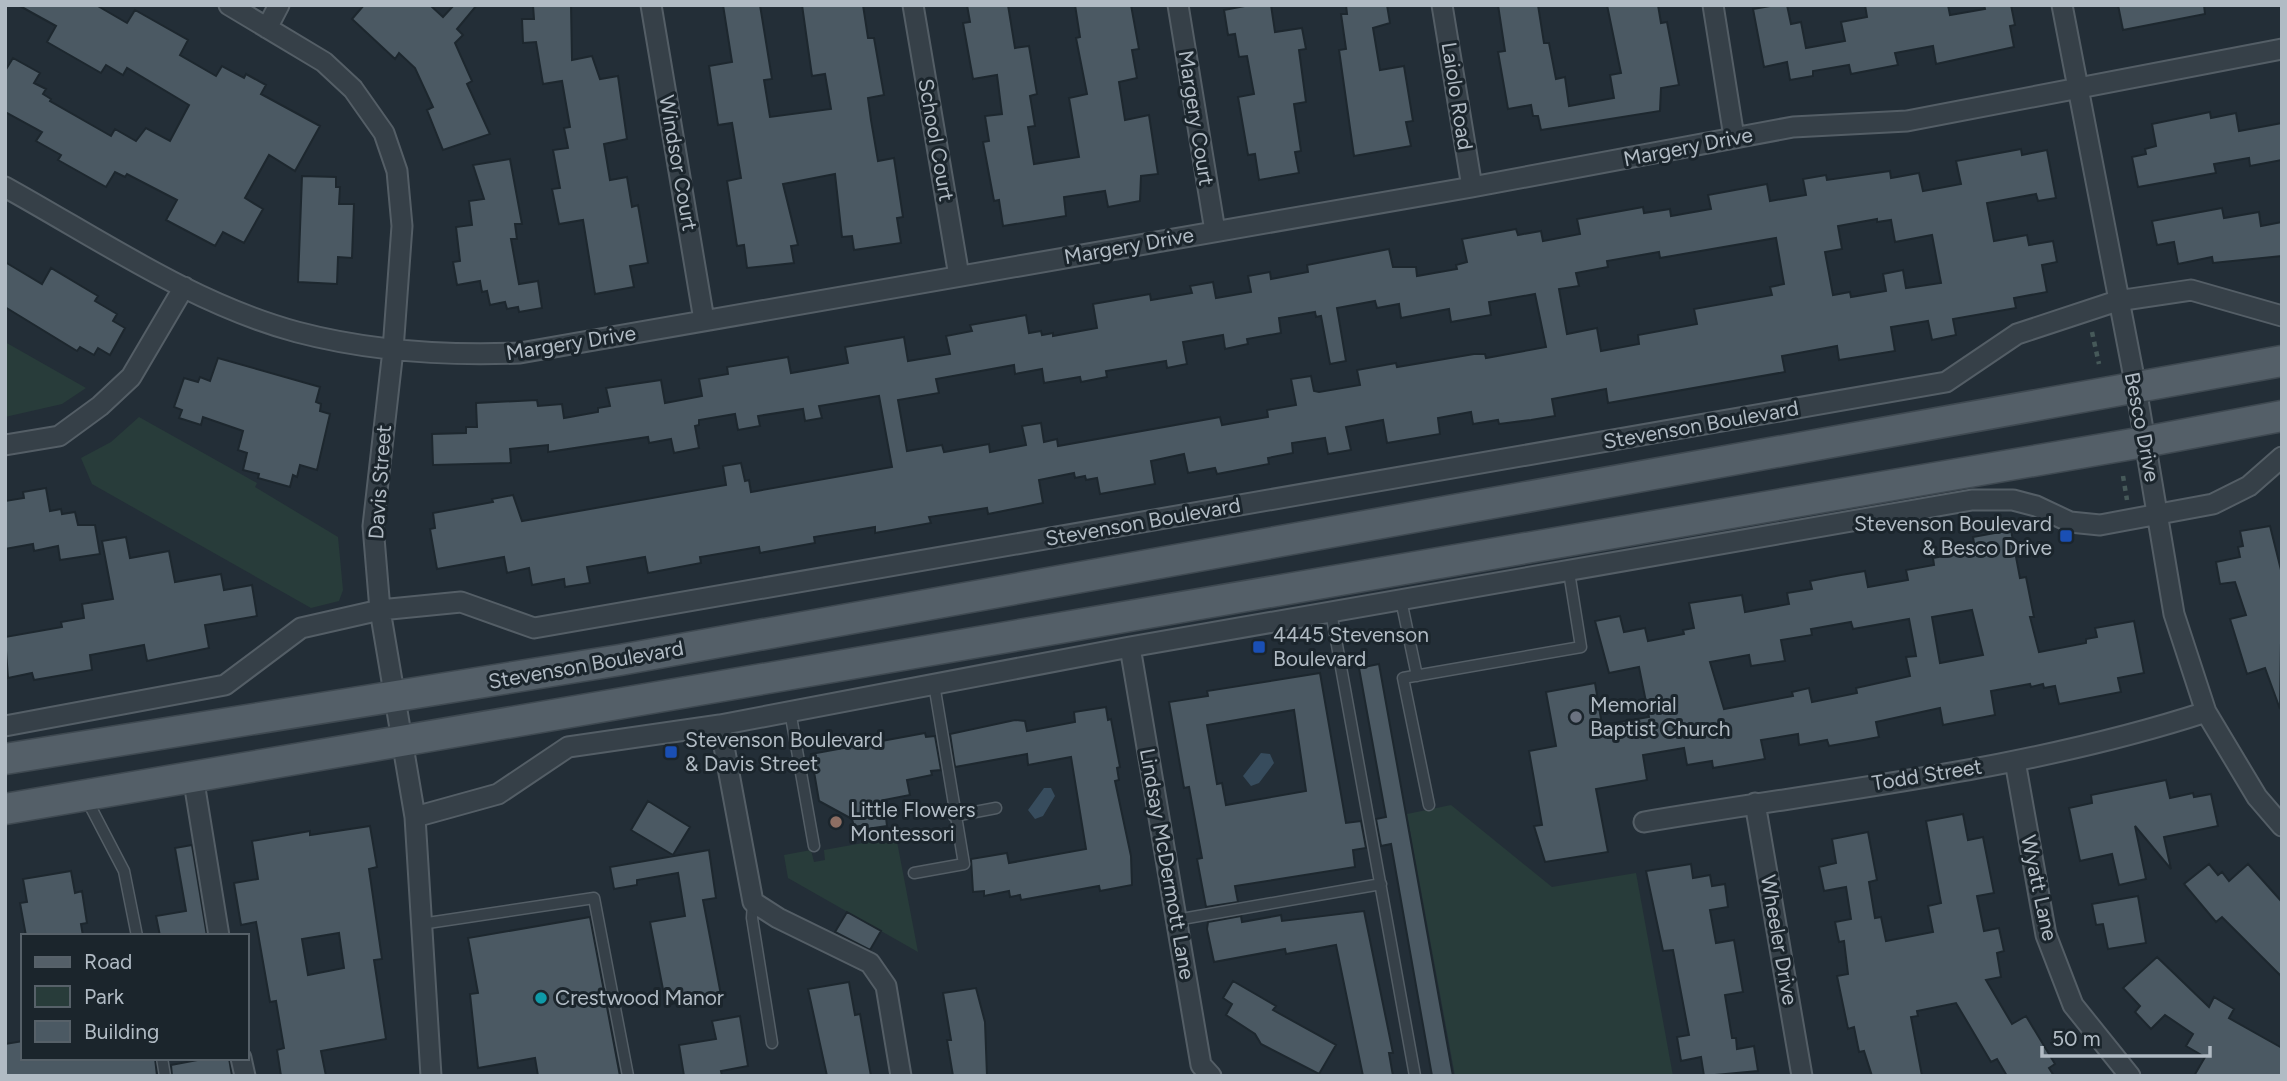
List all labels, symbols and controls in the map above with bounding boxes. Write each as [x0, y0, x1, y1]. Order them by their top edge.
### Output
street label: Laiolo Road [1437, 40, 1478, 152]
street label: Margery Court [1173, 48, 1220, 187]
street label: School Court [913, 77, 960, 203]
street label: Windsor Court [654, 93, 703, 233]
street label: Margery Drive [1621, 122, 1755, 171]
street label: Margery Drive [1062, 222, 1196, 269]
street label: Margery Drive [504, 320, 638, 365]
street label: Besco Drive [2120, 370, 2165, 484]
street label: Stevenson Boulevard [1601, 395, 1801, 454]
street label: Davis Street [363, 424, 396, 540]
street label: Stevenson Boulevard [1043, 492, 1243, 551]
place label: Stevenson Boulevard & Besco Drive [1854, 511, 2052, 560]
marker: Stevenson Boulevard & Besco Drive [2058, 528, 2074, 544]
place label: 4445 Stevenson Boulevard [1273, 622, 1429, 671]
street label: Stevenson Boulevard [486, 635, 686, 694]
marker: 4445 Stevenson Boulevard [1251, 639, 1267, 655]
place label: Memorial Baptist Church [1590, 692, 1730, 741]
marker: Memorial Baptist Church [1568, 709, 1584, 725]
place label: Stevenson Boulevard & Davis Street [685, 727, 883, 776]
marker: Stevenson Boulevard & Davis Street [663, 744, 679, 760]
street label: Lindsay McDermott Lane [1135, 746, 1200, 982]
street label: Todd Street [1870, 753, 1984, 796]
place label: Little Flowers Montessori [850, 797, 975, 846]
marker: Little Flowers Montessori [828, 814, 844, 830]
street label: Wyatt Lane [2016, 833, 2063, 943]
street label: Wheeler Drive [1756, 873, 1803, 1007]
legend [21, 934, 248, 1060]
text: Road [84, 949, 132, 974]
text: Park [84, 984, 125, 1009]
place label: Crestwood Manor [555, 985, 724, 1010]
marker: Crestwood Manor [533, 990, 549, 1006]
scale bar [2042, 1014, 2210, 1058]
text: Building [84, 1019, 159, 1044]
text: 50 m [2052, 1026, 2101, 1051]

